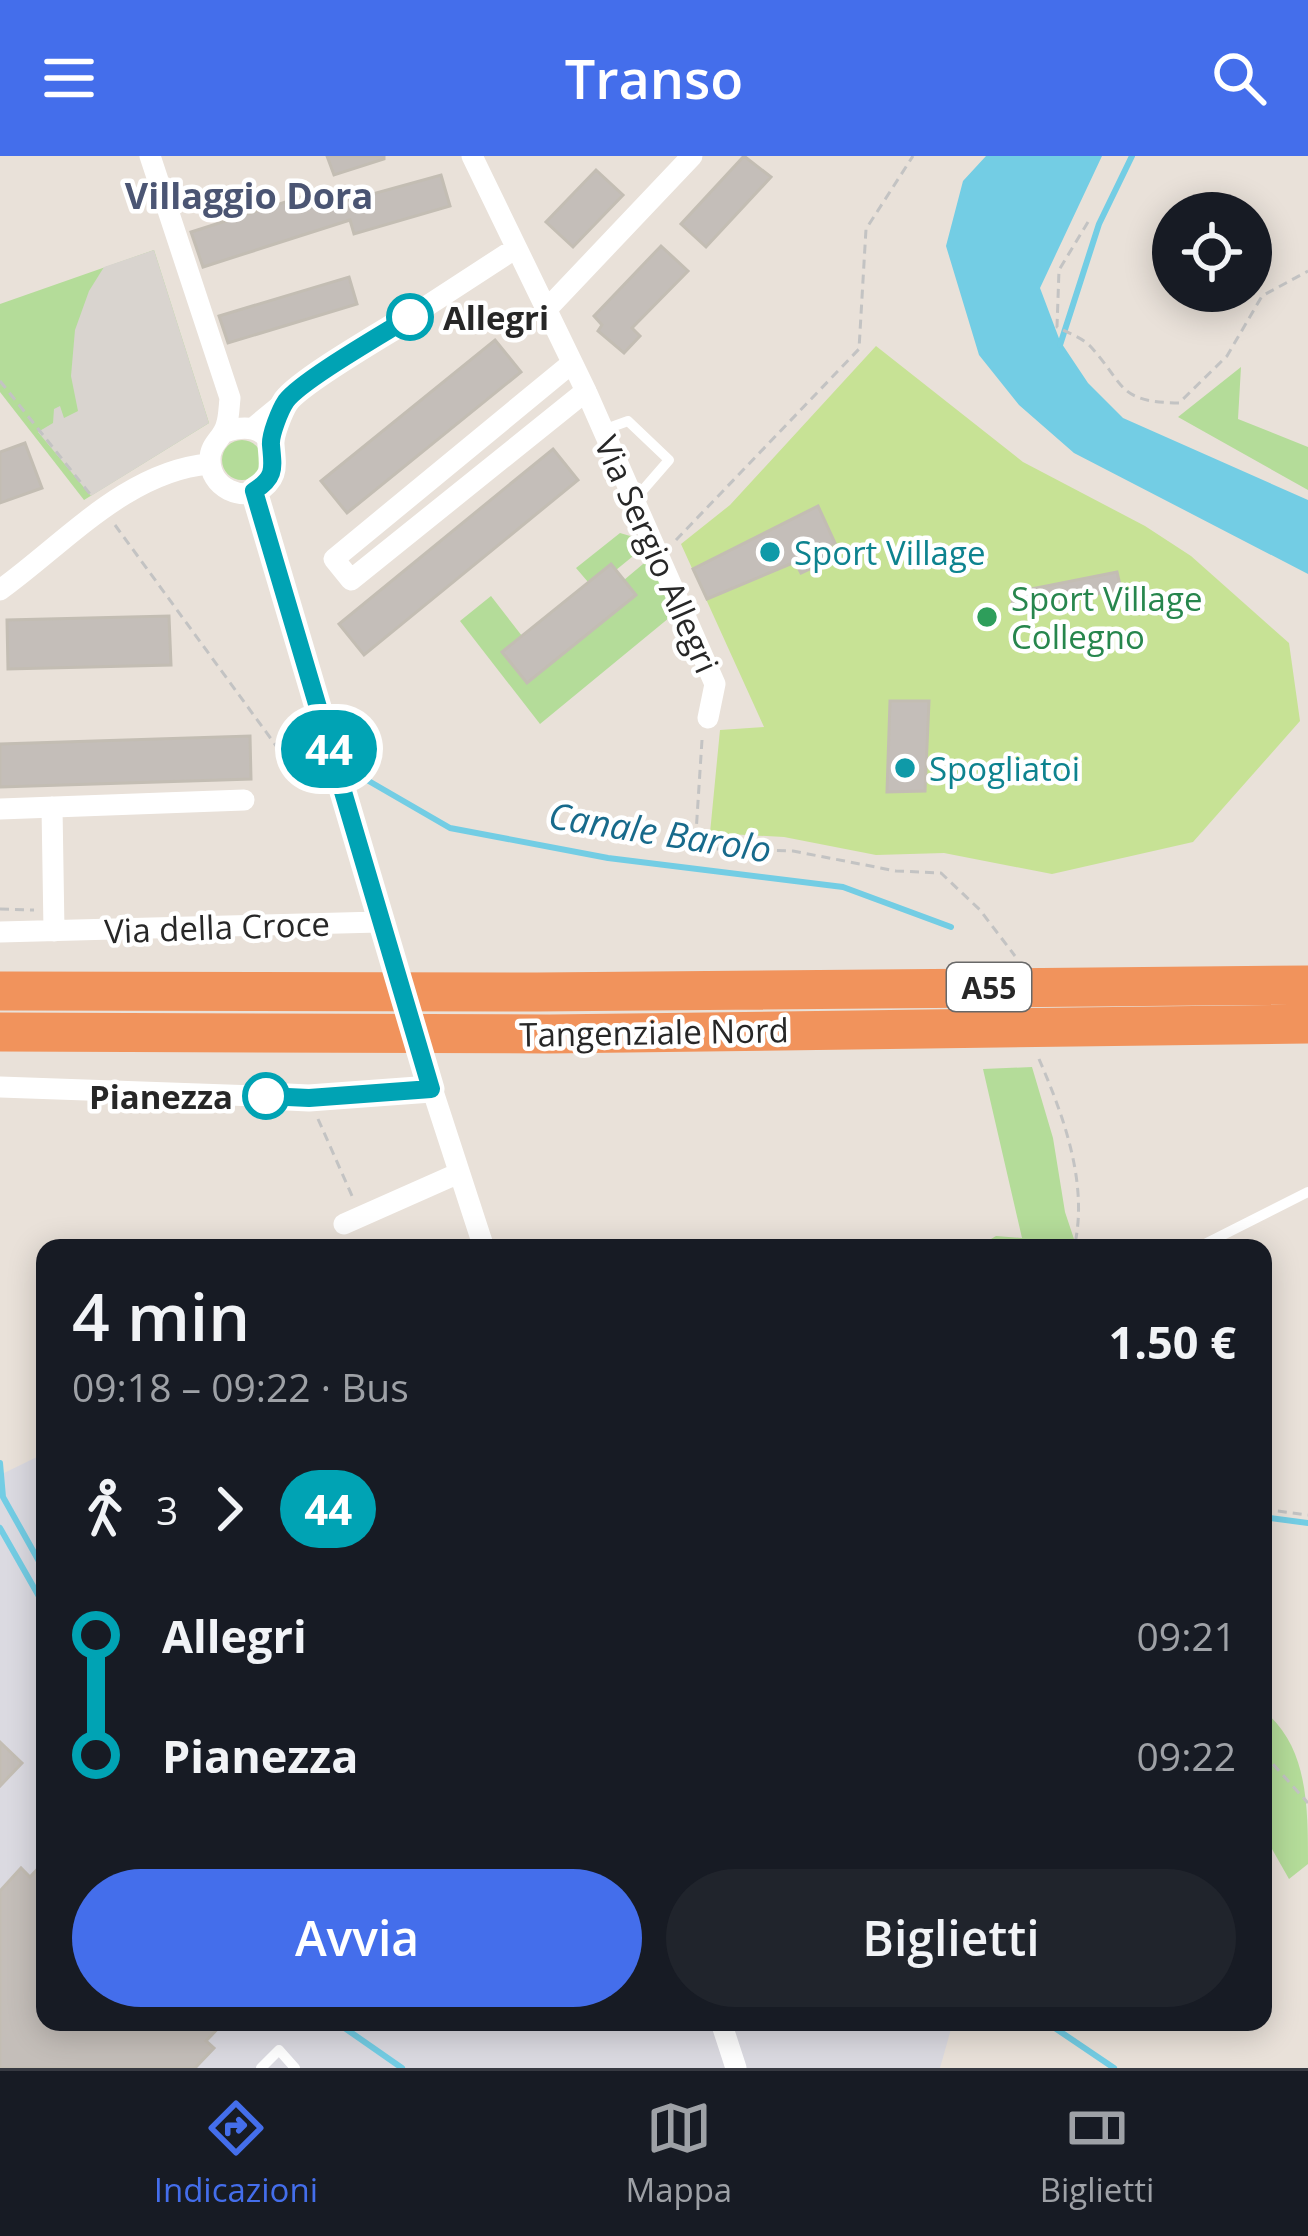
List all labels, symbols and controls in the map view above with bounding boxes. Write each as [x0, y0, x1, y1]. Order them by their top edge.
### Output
text: Transo [565, 41, 743, 115]
icon: menu [36, 45, 102, 111]
icon: search [1206, 45, 1272, 111]
district label: Villaggio Dora [125, 171, 373, 220]
map controls [1152, 192, 1272, 312]
button: locate [1152, 192, 1272, 312]
marker: Allegri [388, 295, 432, 339]
place label: Allegri [443, 295, 549, 340]
street label: Via Sergio Allegri [584, 428, 730, 680]
place label: Sport Village [794, 530, 985, 575]
marker: Sport Village [757, 539, 783, 565]
place label: Sport Village Collegno [1011, 576, 1202, 659]
marker: Sport Village Collegno [974, 604, 1000, 630]
line badge: 44 [275, 710, 383, 788]
text: 44 [305, 720, 353, 777]
place label: Spogliatoi [929, 746, 1080, 791]
marker: Spogliatoi [892, 755, 918, 781]
water label: Canale Barolo [545, 790, 775, 874]
street label: Via della Croce [103, 901, 331, 953]
road number: A55 [947, 963, 1031, 1011]
street label: Tangenziale Nord [519, 1007, 789, 1057]
place label: Pianezza [89, 1074, 233, 1119]
marker: Pianezza [244, 1074, 288, 1118]
text: 4 min [72, 1270, 250, 1360]
text: 1.50 € [1109, 1311, 1236, 1372]
text: 09:18 – 09:22 · Bus [72, 1360, 409, 1413]
icon: walk [72, 1476, 138, 1542]
icon: forward [196, 1476, 262, 1542]
text: 44 [304, 1480, 352, 1537]
text: 3 [156, 1483, 178, 1536]
text: Allegri [162, 1605, 307, 1666]
text: 09:21 [1137, 1609, 1236, 1662]
text: Pianezza [162, 1725, 358, 1786]
text: 09:22 [1137, 1729, 1236, 1782]
button: Avvia [72, 1869, 642, 2007]
button: Biglietti [666, 1869, 1236, 2007]
tab: Indicazioni [154, 2095, 318, 2212]
tab: Mappa [625, 2095, 732, 2212]
tab: Biglietti [1040, 2095, 1154, 2212]

